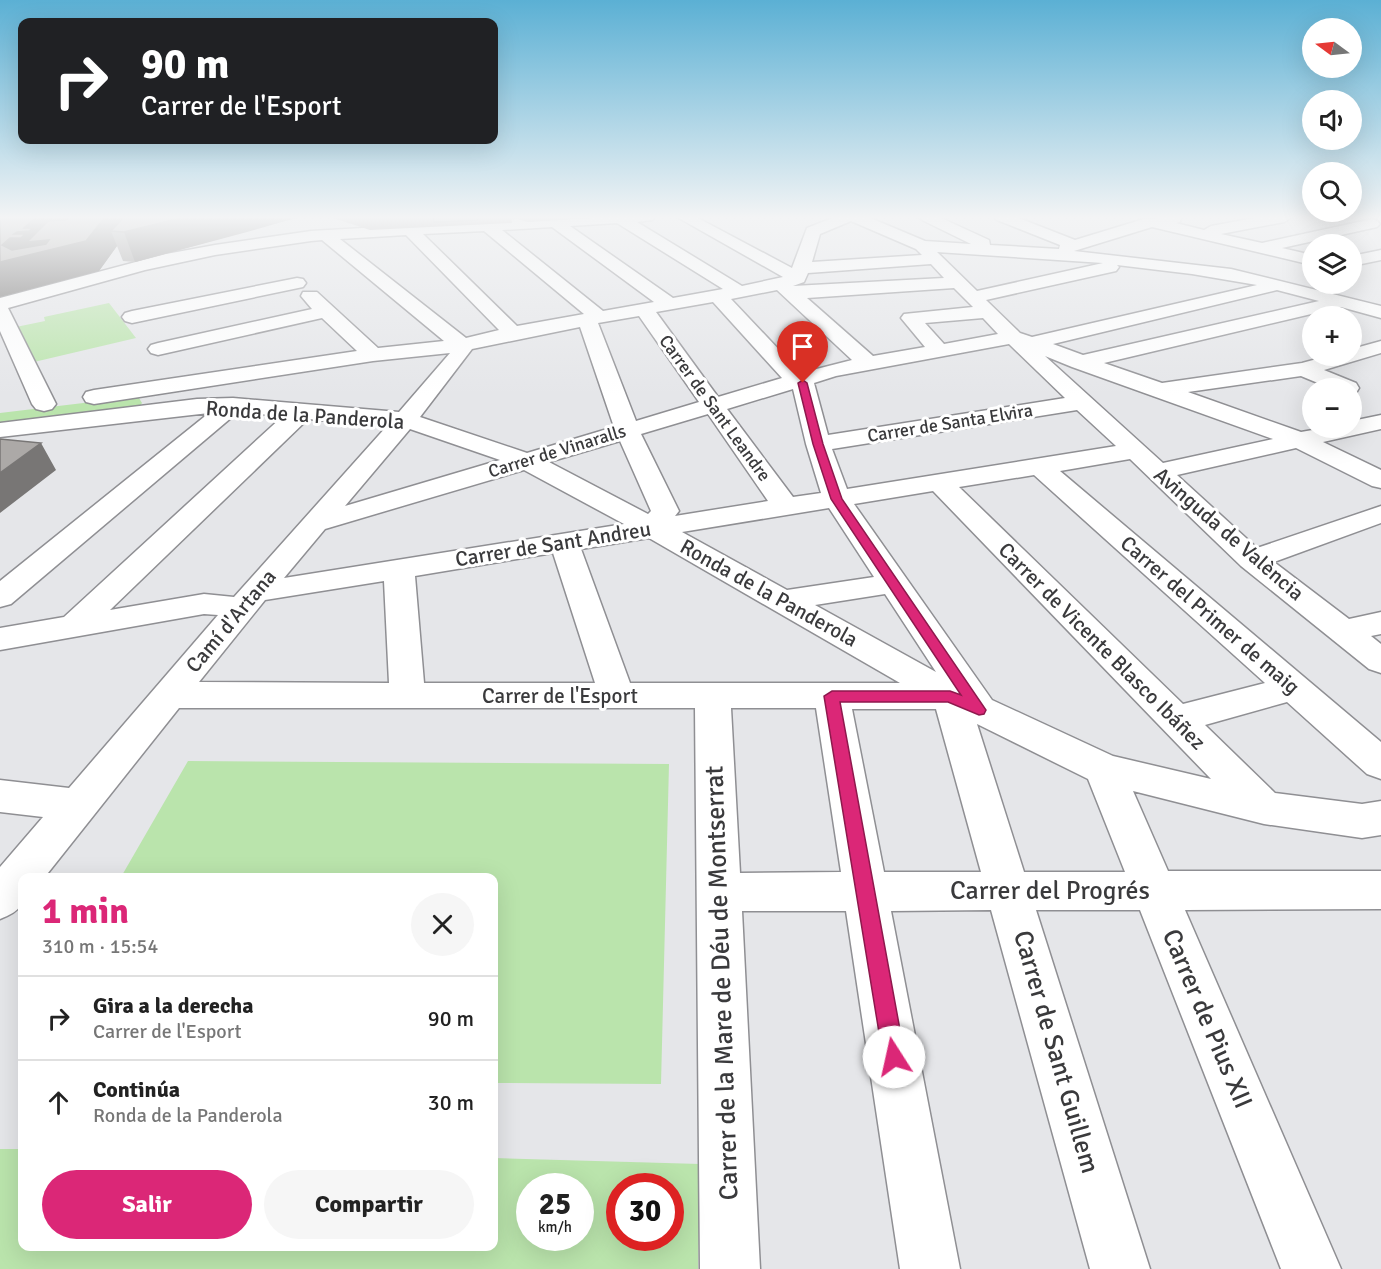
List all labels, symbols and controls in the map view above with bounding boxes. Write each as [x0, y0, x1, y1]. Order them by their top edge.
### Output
north arrow [1302, 18, 1362, 78]
map controls [1302, 18, 1362, 438]
text: 90 m [141, 39, 230, 90]
icon: right [42, 42, 120, 120]
text: Carrer de l'Esport [141, 90, 341, 123]
button: sound [1302, 90, 1362, 150]
button: search [1302, 162, 1362, 222]
button: layers [1302, 234, 1362, 294]
button: + [1302, 306, 1362, 366]
pin [777, 321, 828, 383]
street label: Carrer de Sant Leandre [654, 330, 776, 486]
icon: arrive [786, 330, 819, 363]
button: − [1302, 378, 1362, 438]
street label: Ronda de la Panderola [205, 395, 405, 435]
street label: Carrer de Santa Elvira [866, 399, 1034, 447]
street label: Carrer de Vinaralls [485, 420, 629, 482]
street label: Avinguda de València [1149, 462, 1309, 606]
street label: Carrer de Sant Andreu [453, 516, 653, 572]
street label: Carrer del Primer de maig [1115, 530, 1305, 700]
street label: Ronda de la Panderola [676, 533, 862, 653]
street label: Carrer de Vicente Blasco Ibáñez [993, 537, 1211, 755]
street label: Camí d'Artana [180, 564, 282, 678]
street label: Carrer de l'Esport [482, 683, 638, 709]
street label: Carrer de la Mare de Déu de Montserrat [698, 765, 746, 1201]
street label: Carrer del Progrés [950, 875, 1150, 907]
text: 1 min [42, 889, 129, 934]
button: close [411, 893, 474, 956]
street label: Carrer de Pius XII [1155, 924, 1259, 1114]
street label: Carrer de Sant Guillem [1006, 927, 1106, 1177]
text: 310 m · 15:54 [42, 934, 158, 959]
text: Gira a la derecha [93, 992, 254, 1019]
icon: right [42, 1002, 75, 1035]
text: 90 m [428, 1005, 474, 1032]
text: Carrer de l'Esport [93, 1019, 241, 1044]
position arrow [862, 1025, 926, 1089]
text: Continúa [93, 1076, 180, 1103]
icon: ahead [42, 1086, 75, 1119]
text: 30 m [428, 1089, 474, 1116]
text: Ronda de la Panderola [93, 1103, 283, 1128]
button: Salir [42, 1170, 252, 1239]
button: Compartir [264, 1170, 474, 1239]
speed limit sign: 30 [606, 1173, 684, 1251]
text: 25 [539, 1186, 571, 1223]
text: km/h [538, 1218, 572, 1236]

